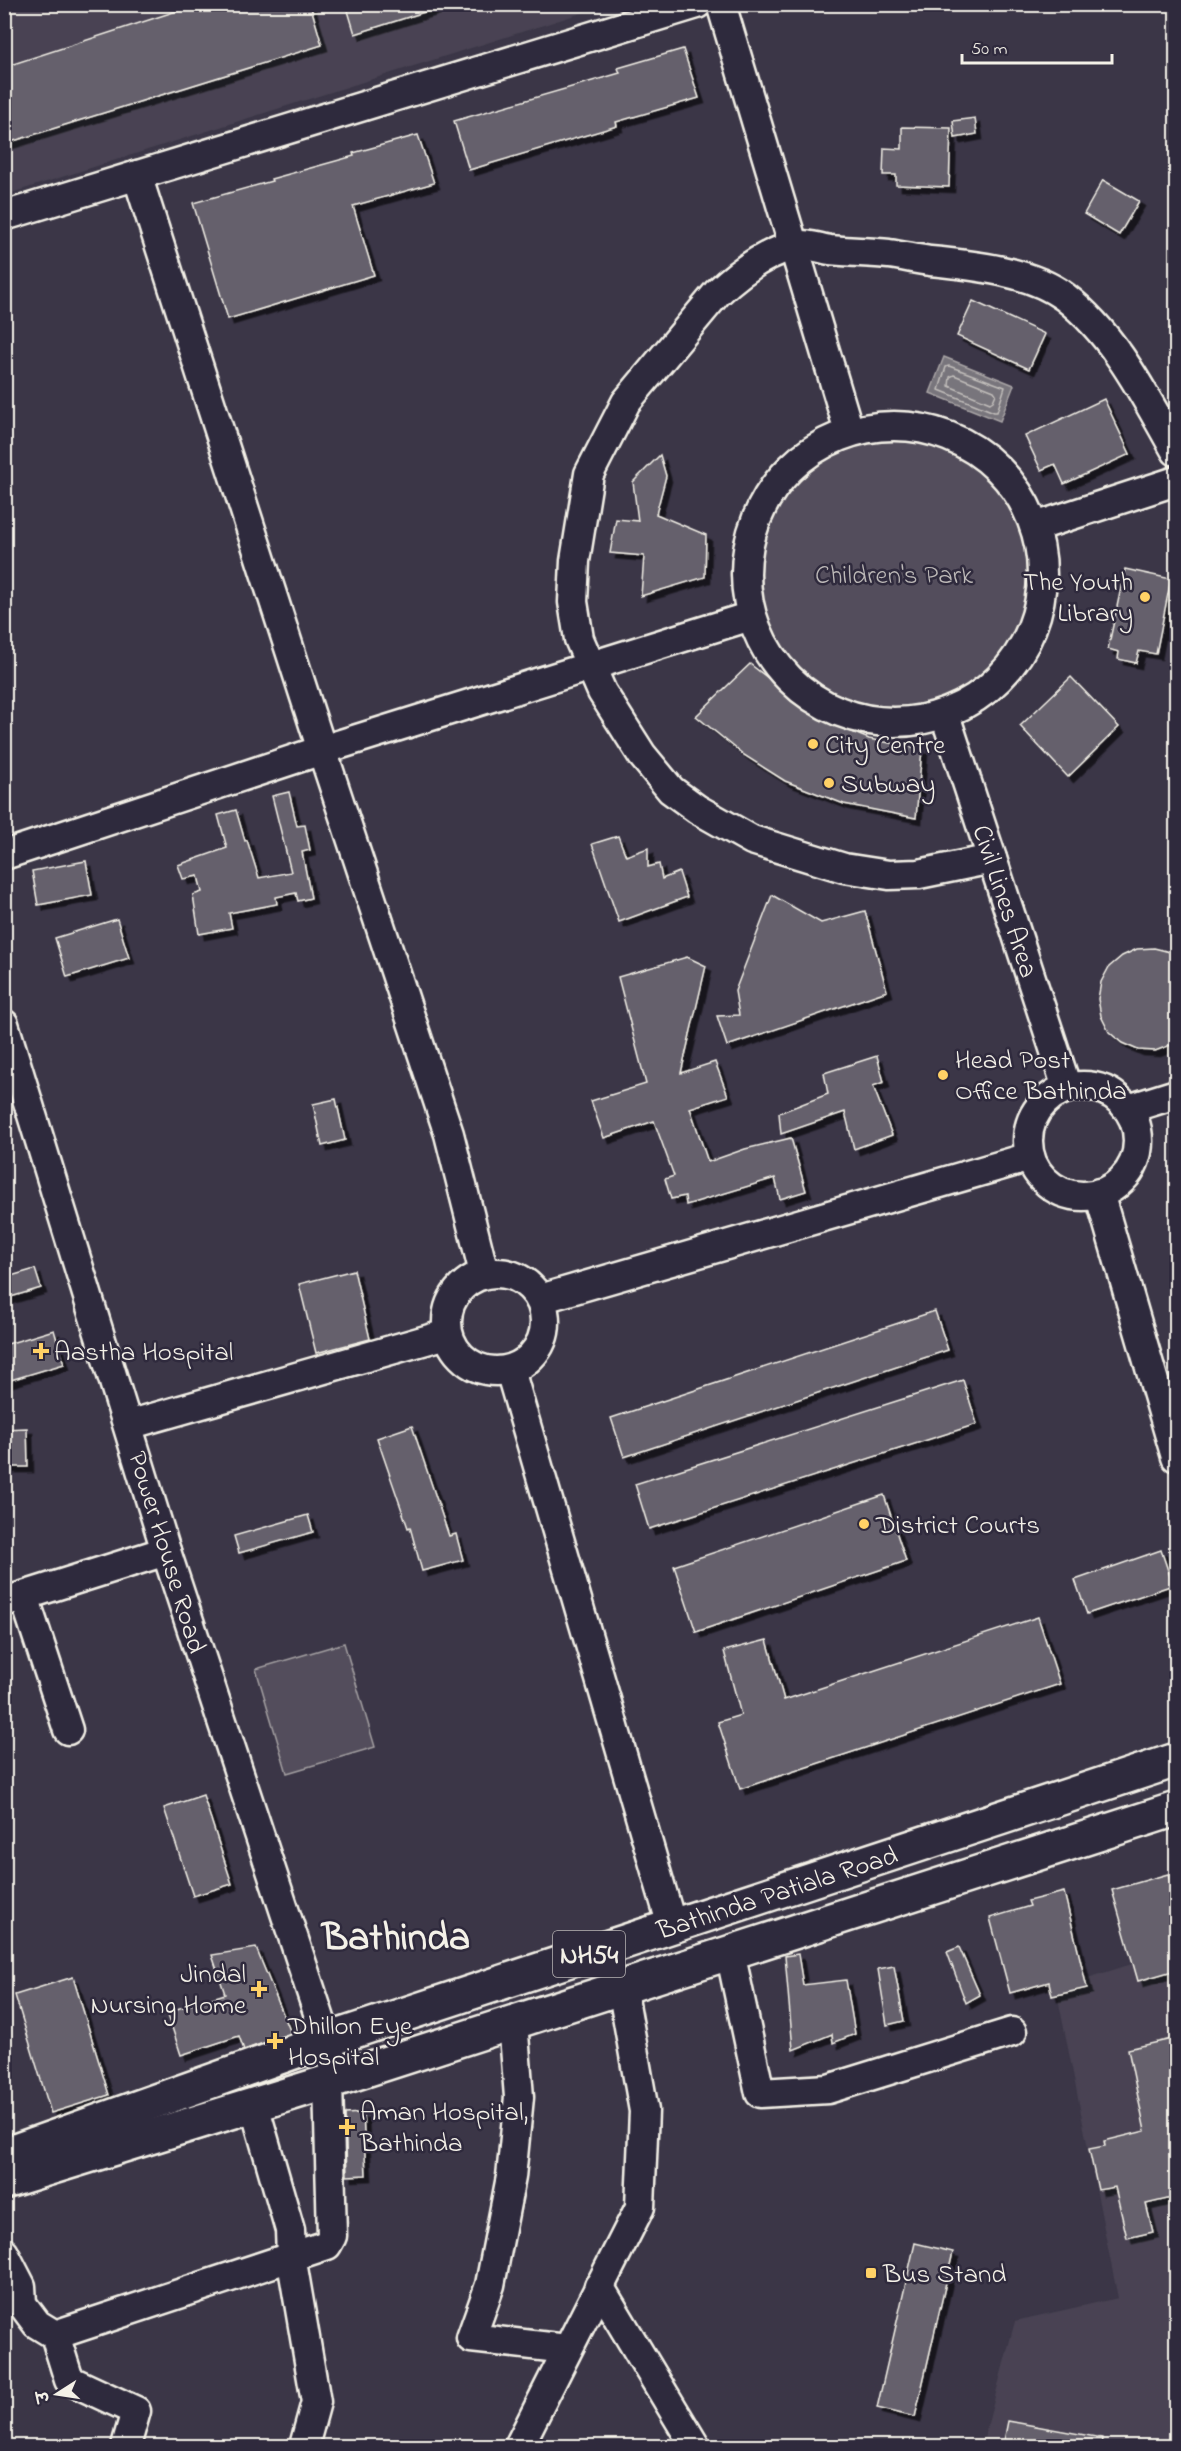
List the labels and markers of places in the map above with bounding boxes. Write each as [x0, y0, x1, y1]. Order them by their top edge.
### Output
place label: The Youth Library [1023, 564, 1133, 634]
marker: The Youth Library [1138, 590, 1152, 604]
place label: City Centre [825, 727, 946, 766]
marker: City Centre [806, 737, 820, 751]
place label: Subway [841, 766, 935, 805]
marker: Subway [822, 776, 836, 790]
place label: Head Post Office Bathinda [955, 1042, 1127, 1112]
marker: Head Post Office Bathinda [936, 1068, 950, 1082]
place label: Aastha Hospital [54, 1334, 233, 1373]
marker: Aastha Hospital [32, 1342, 50, 1360]
place label: District Courts [875, 1507, 1040, 1546]
marker: District Courts [857, 1517, 871, 1531]
place label: Jindal Nursing Home [90, 1956, 247, 2026]
marker: Jindal Nursing Home [250, 1980, 268, 1998]
place label: Dhillon Eye Hospital [287, 2008, 413, 2078]
marker: Dhillon Eye Hospital [266, 2032, 284, 2050]
place label: Aman Hospital, Bathinda [359, 2094, 528, 2164]
marker: Aman Hospital, Bathinda [338, 2118, 356, 2136]
place label: Bus Stand [882, 2256, 1007, 2295]
marker: Bus Stand [864, 2266, 878, 2280]

